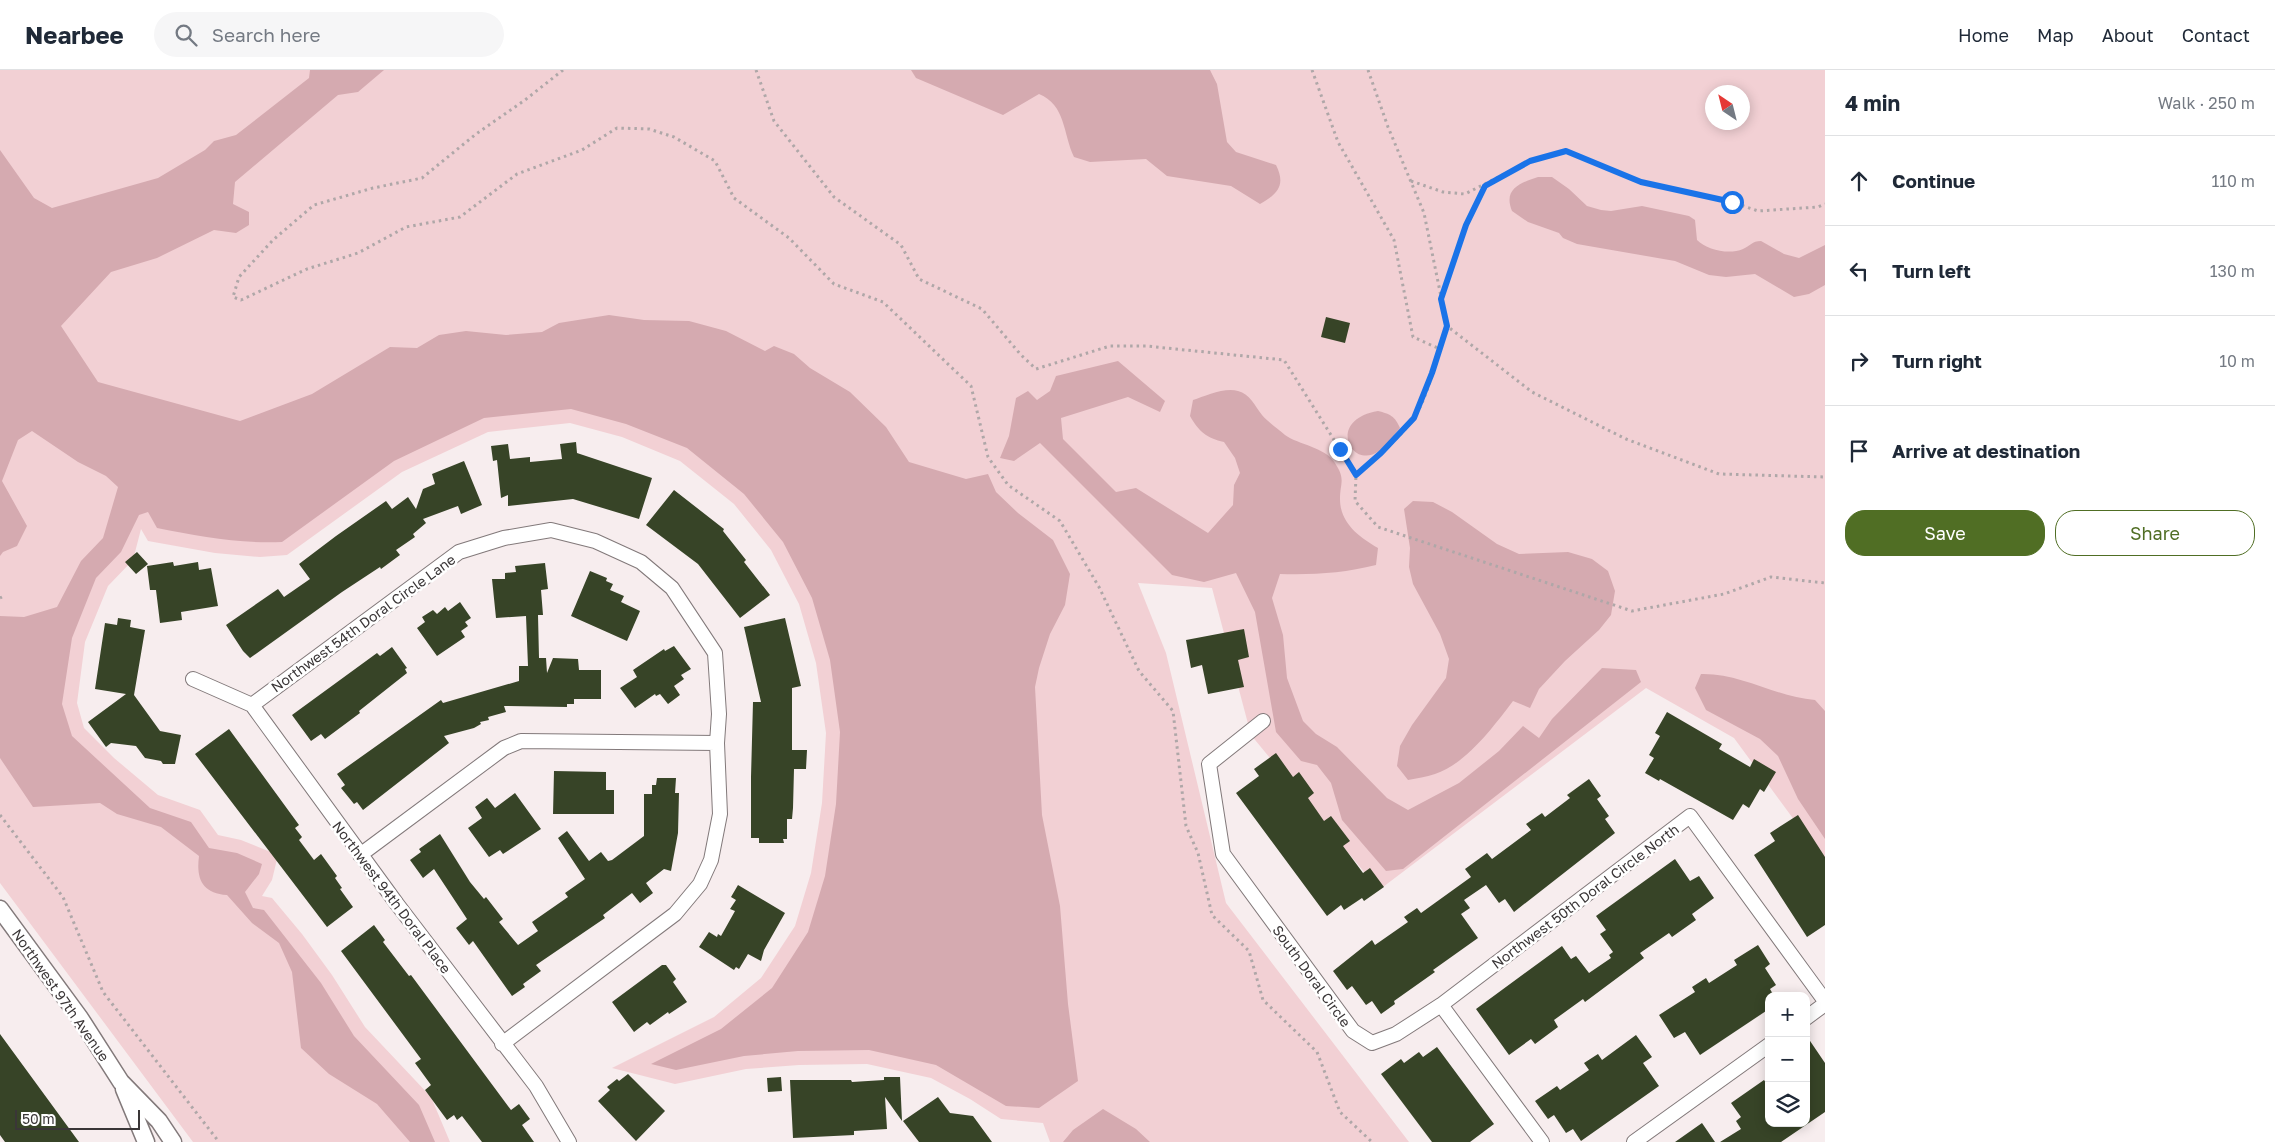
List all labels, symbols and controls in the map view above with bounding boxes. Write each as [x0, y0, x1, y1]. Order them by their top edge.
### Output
search box [154, 12, 504, 57]
text: Nearbee [25, 20, 124, 49]
icon: search [172, 21, 200, 49]
text: Search here [212, 23, 321, 46]
text: Home [1958, 24, 2009, 46]
text: Map [2037, 24, 2074, 46]
text: About [2102, 24, 2154, 46]
text: Contact [2182, 24, 2250, 46]
north arrow [1705, 85, 1750, 130]
text: 4 min [1845, 90, 1900, 116]
text: Walk · 250 m [2158, 93, 2255, 113]
icon: ahead [1845, 167, 1873, 195]
text: Continue [1892, 169, 1975, 192]
text: 110 m [2211, 171, 2255, 191]
route start [1721, 191, 1744, 214]
icon: left [1845, 257, 1873, 285]
text: Turn left [1892, 259, 1971, 282]
text: 130 m [2210, 261, 2255, 281]
icon: right [1845, 347, 1873, 375]
text: Turn right [1892, 349, 1982, 372]
text: 10 m [2219, 351, 2255, 371]
icon: arrive [1845, 437, 1873, 465]
route end [1329, 438, 1352, 461]
text: Arrive at destination [1892, 439, 2080, 462]
button: Save [1845, 510, 2045, 556]
button: Share [2055, 510, 2255, 556]
street label: Northwest 54th Doral Circle Lane [268, 550, 458, 696]
street label: Northwest 94th Doral Place [329, 818, 455, 976]
street label: Northwest 50th Doral Circle North [1488, 820, 1682, 972]
street label: South Doral Circle [1269, 922, 1355, 1030]
street label: Northwest 97th Avenue [9, 926, 113, 1064]
map controls [1765, 992, 1810, 1127]
button: + [1765, 992, 1810, 1037]
button: − [1765, 1037, 1810, 1082]
button: layers [1765, 1082, 1810, 1127]
scale bar [15, 1107, 140, 1130]
text: 50 m [22, 1110, 55, 1127]

